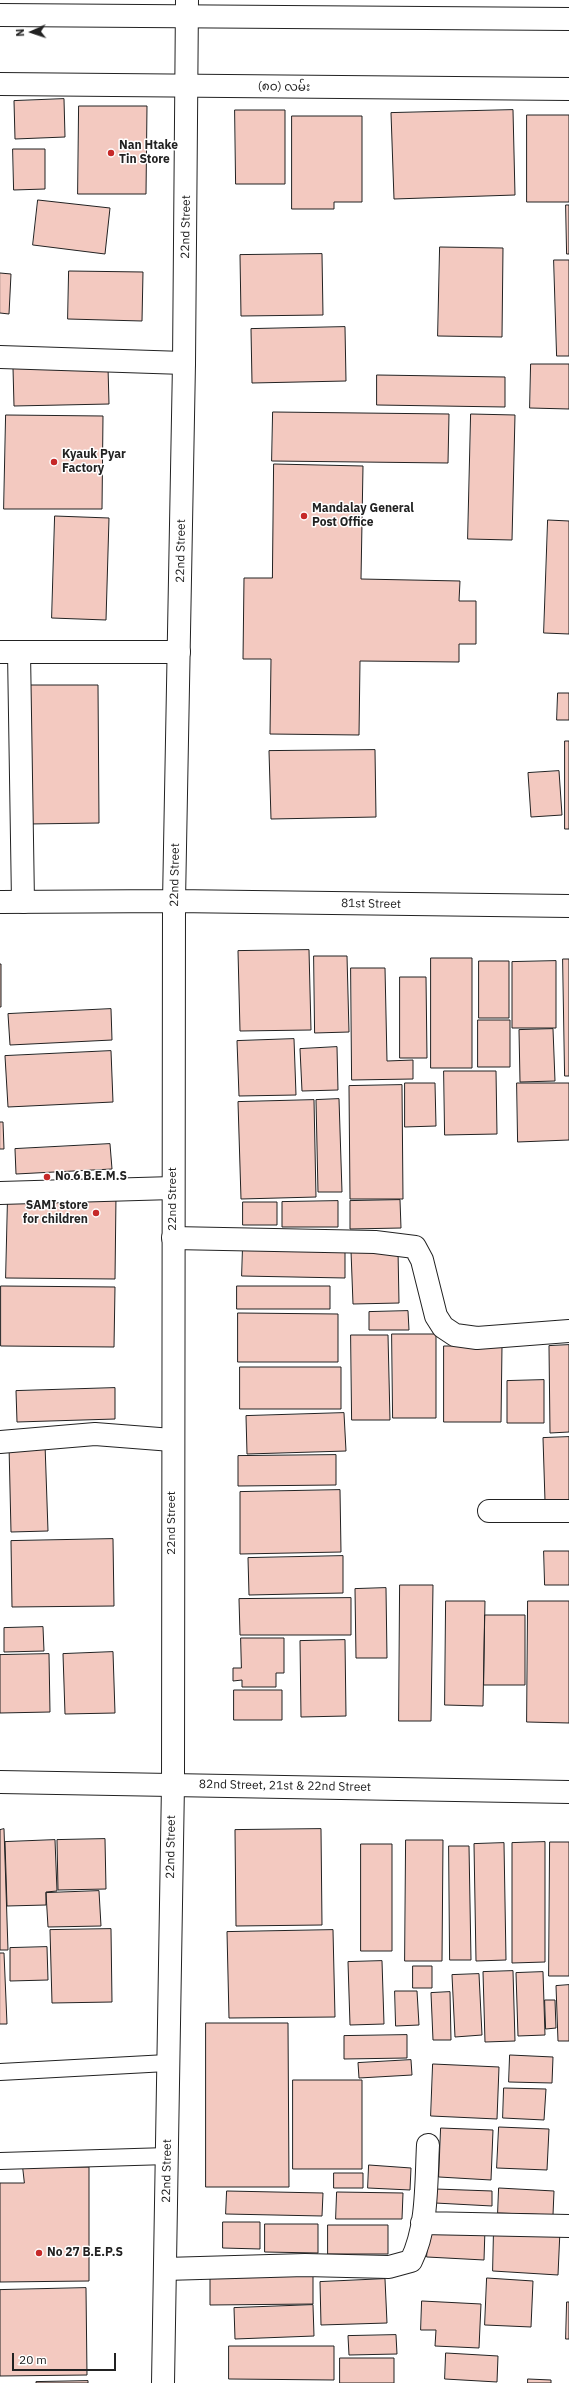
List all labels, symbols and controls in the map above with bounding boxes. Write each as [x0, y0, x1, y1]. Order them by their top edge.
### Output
north arrow [12, 12, 52, 52]
text: N [13, 28, 27, 37]
street label: (၈၀) လမ်း [258, 79, 310, 95]
place label: Nan Htake Tin Store [119, 139, 178, 167]
marker: Nan Htake Tin Store [106, 148, 116, 158]
street label: 22nd Street [178, 195, 194, 259]
place label: Kyauk Pyar Factory [62, 448, 126, 476]
marker: Kyauk Pyar Factory [49, 457, 59, 467]
place label: Mandalay General Post Office [312, 502, 414, 530]
marker: Mandalay General Post Office [299, 511, 309, 521]
street label: 22nd Street [173, 519, 189, 583]
street label: 22nd Street [167, 843, 183, 907]
street label: 81st Street [341, 896, 401, 912]
street label: 22nd Street [166, 1167, 180, 1231]
place label: No 6 B.E.M.S [55, 1170, 127, 1184]
marker: No 6 B.E.M.S [42, 1172, 52, 1182]
place label: SAMI store for children [23, 1199, 88, 1227]
marker: SAMI store for children [91, 1208, 101, 1218]
street label: 22nd Street [165, 1491, 179, 1555]
street label: 82nd Street, 21st & 22nd Street [199, 1777, 371, 1795]
street label: 22nd Street [163, 1815, 179, 1879]
street label: 22nd Street [159, 2139, 175, 2203]
place label: No 27 B.E.P.S [47, 2246, 123, 2260]
marker: No 27 B.E.P.S [34, 2248, 44, 2258]
scale bar [14, 2345, 118, 2371]
text: 20 m [19, 2352, 47, 2367]

